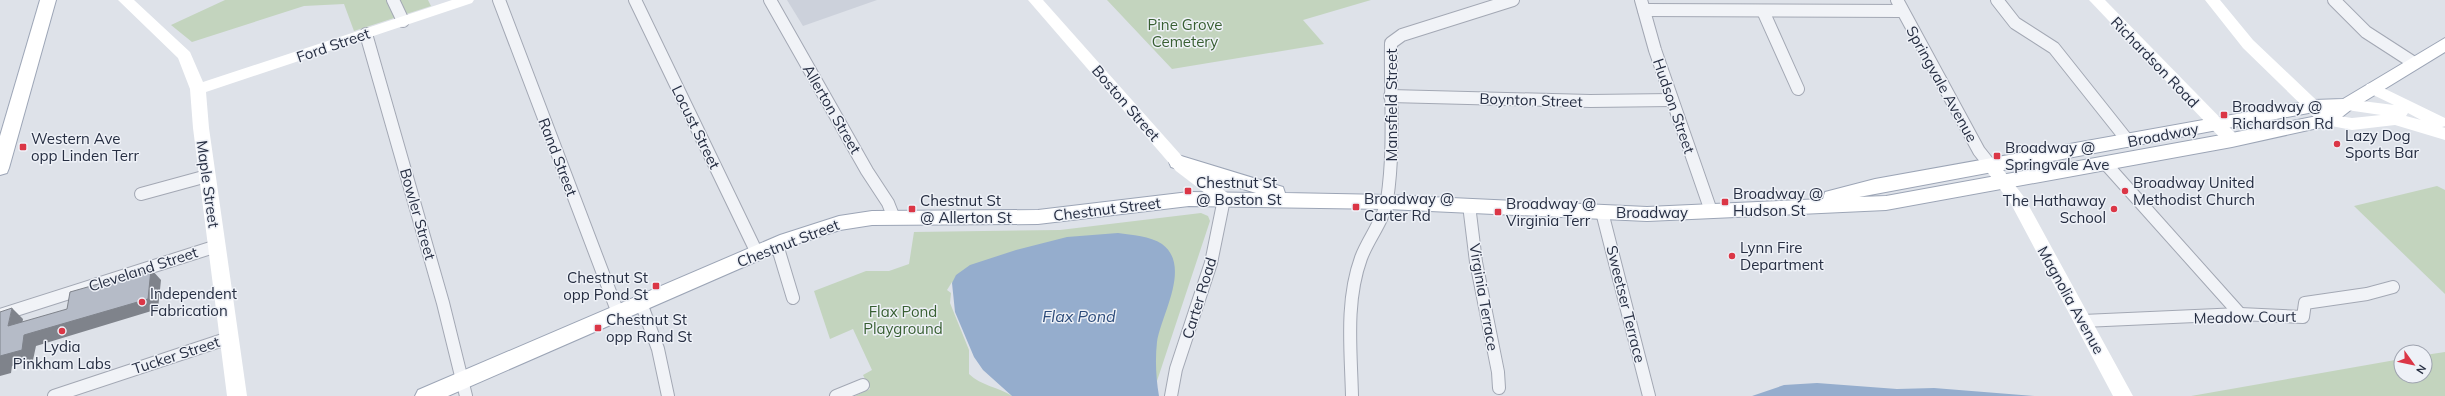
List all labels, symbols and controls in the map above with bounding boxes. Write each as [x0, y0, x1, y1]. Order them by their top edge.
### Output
street label: Richardson Road [2107, 13, 2203, 111]
park label: Pine Grove Cemetery [1148, 15, 1222, 51]
street label: Springvale Avenue [1902, 23, 1982, 145]
street label: Ford Street [294, 24, 372, 66]
street label: Mansfield Street [1382, 49, 1401, 161]
street label: Hudson Street [1649, 56, 1699, 156]
street label: Allerton Street [799, 61, 865, 157]
street label: Boston Street [1088, 61, 1164, 145]
street label: Locust Street [668, 82, 724, 172]
street label: Boynton Street [1479, 89, 1583, 111]
place label: Broadway @ Richardson Rd [2232, 97, 2333, 133]
marker: Broadway @ Richardson Rd [2219, 110, 2229, 120]
street label: Rand Street [534, 115, 582, 199]
street label: Broadway [2126, 119, 2200, 151]
place label: Lazy Dog Sports Bar [2345, 126, 2420, 162]
place label: Western Ave opp Linden Terr [31, 129, 139, 165]
place label: Broadway @ Springvale Ave [2005, 138, 2109, 174]
street label: Maple Street [192, 139, 224, 229]
marker: Lazy Dog Sports Bar [2332, 139, 2342, 149]
marker: Western Ave opp Linden Terr [18, 142, 28, 152]
marker: Broadway @ Springvale Ave [1992, 151, 2002, 161]
street label: Bowler Street [396, 166, 440, 262]
place label: Chestnut St @ Boston St [1196, 173, 1282, 209]
place label: Broadway United Methodist Church [2133, 173, 2255, 209]
place label: Broadway @ Hudson St [1733, 184, 1823, 220]
marker: Chestnut St @ Boston St [1183, 186, 1193, 196]
marker: Broadway United Methodist Church [2120, 186, 2130, 196]
place label: Broadway @ Carter Rd [1364, 189, 1454, 225]
place label: Chestnut St @ Allerton St [920, 191, 1012, 227]
place label: The Hathaway School [2003, 191, 2106, 227]
street label: Chestnut Street [1052, 193, 1162, 225]
place label: Broadway @ Virginia Terr [1506, 194, 1596, 230]
marker: Broadway @ Hudson St [1720, 197, 1730, 207]
marker: Broadway @ Carter Rd [1351, 202, 1361, 212]
street label: Broadway [1616, 203, 1688, 222]
marker: Chestnut St @ Allerton St [907, 204, 917, 214]
marker: The Hathaway School [2109, 204, 2119, 214]
marker: Broadway @ Virginia Terr [1493, 207, 1503, 217]
street label: Chestnut Street [734, 215, 842, 271]
place label: Lynn Fire Department [1740, 238, 1824, 274]
street label: Cleveland Street [86, 242, 200, 296]
street label: Virginia Terrace [1465, 242, 1503, 352]
street label: Sweetser Terrace [1602, 243, 1650, 365]
street label: Magnolia Avenue [2033, 243, 2109, 357]
marker: Lynn Fire Department [1727, 251, 1737, 261]
street label: Carter Road [1178, 255, 1220, 341]
place label: Chestnut St opp Pond St [563, 268, 648, 304]
marker: Chestnut St opp Pond St [651, 281, 661, 291]
place label: Independent Fabrication [150, 284, 237, 320]
marker: Independent Fabrication [137, 297, 147, 307]
park label: Flax Pond Playground [863, 302, 943, 338]
water label: Flax Pond [1042, 306, 1116, 326]
street label: Meadow Court [2194, 307, 2296, 327]
place label: Chestnut St opp Rand St [606, 310, 692, 346]
marker: Chestnut St opp Rand St [593, 323, 603, 333]
marker: Lydia Pinkham Labs [57, 326, 67, 336]
street label: Tucker Street [130, 332, 222, 378]
place label: Lydia Pinkham Labs [13, 337, 111, 373]
north arrow [2393, 344, 2433, 384]
text: N [2413, 362, 2430, 377]

